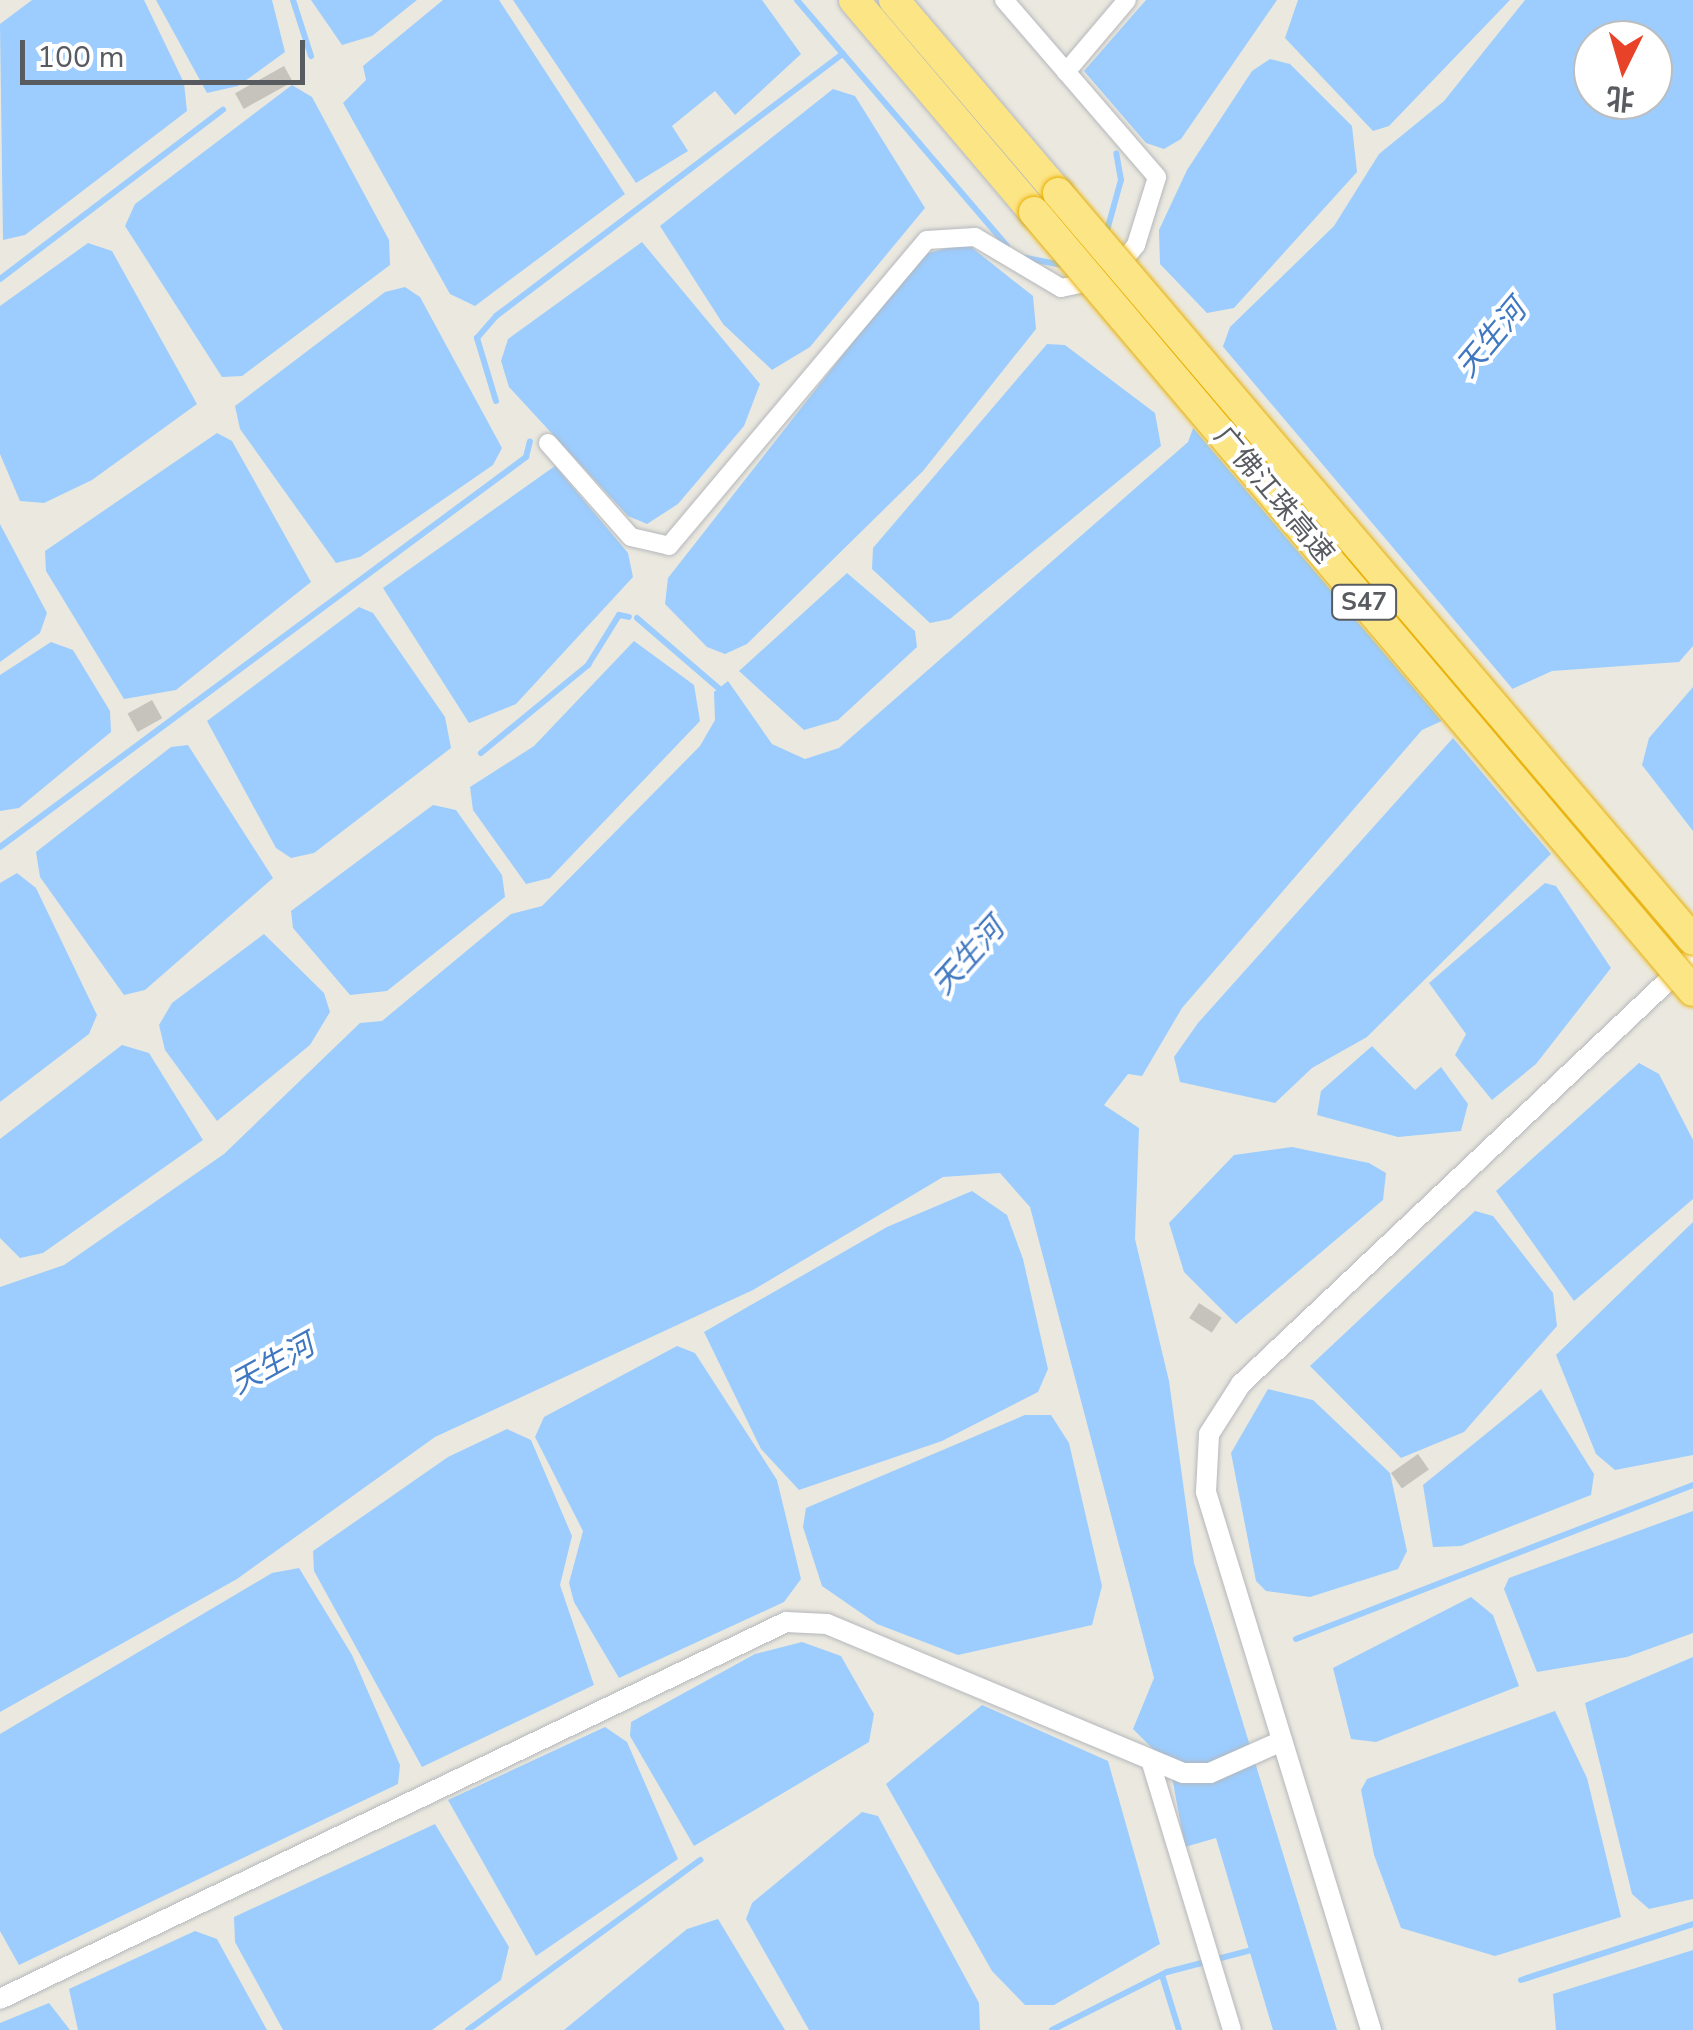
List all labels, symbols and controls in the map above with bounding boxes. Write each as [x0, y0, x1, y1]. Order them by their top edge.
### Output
scale bar [25, 20, 310, 82]
north arrow [1573, 20, 1673, 120]
text: 100 m [37, 37, 124, 78]
text: 北 [1605, 78, 1636, 118]
water label: 天生河 [1449, 293, 1535, 385]
street label: 广佛江珠高速 [1207, 420, 1341, 570]
road number: S47 [1329, 582, 1399, 622]
water label: 天生河 [926, 912, 1012, 1002]
water label: 天生河 [225, 1327, 321, 1403]

